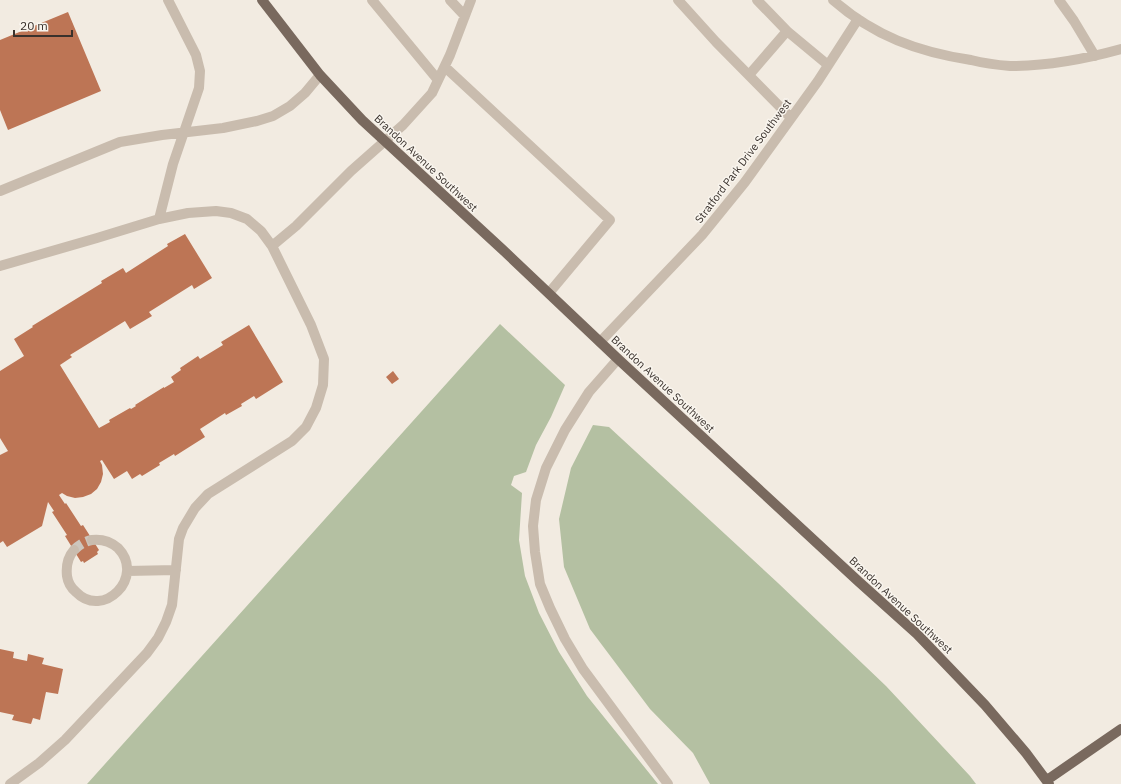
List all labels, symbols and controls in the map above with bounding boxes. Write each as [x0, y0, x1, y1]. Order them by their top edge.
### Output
scale bar [14, 12, 72, 38]
text: 20 m [20, 18, 48, 33]
street label: Stratford Park Drive Southwest [692, 96, 794, 226]
street label: Brandon Avenue Southwest [371, 111, 481, 215]
street label: Brandon Avenue Southwest [608, 332, 718, 436]
street label: Brandon Avenue Southwest [846, 553, 956, 657]

